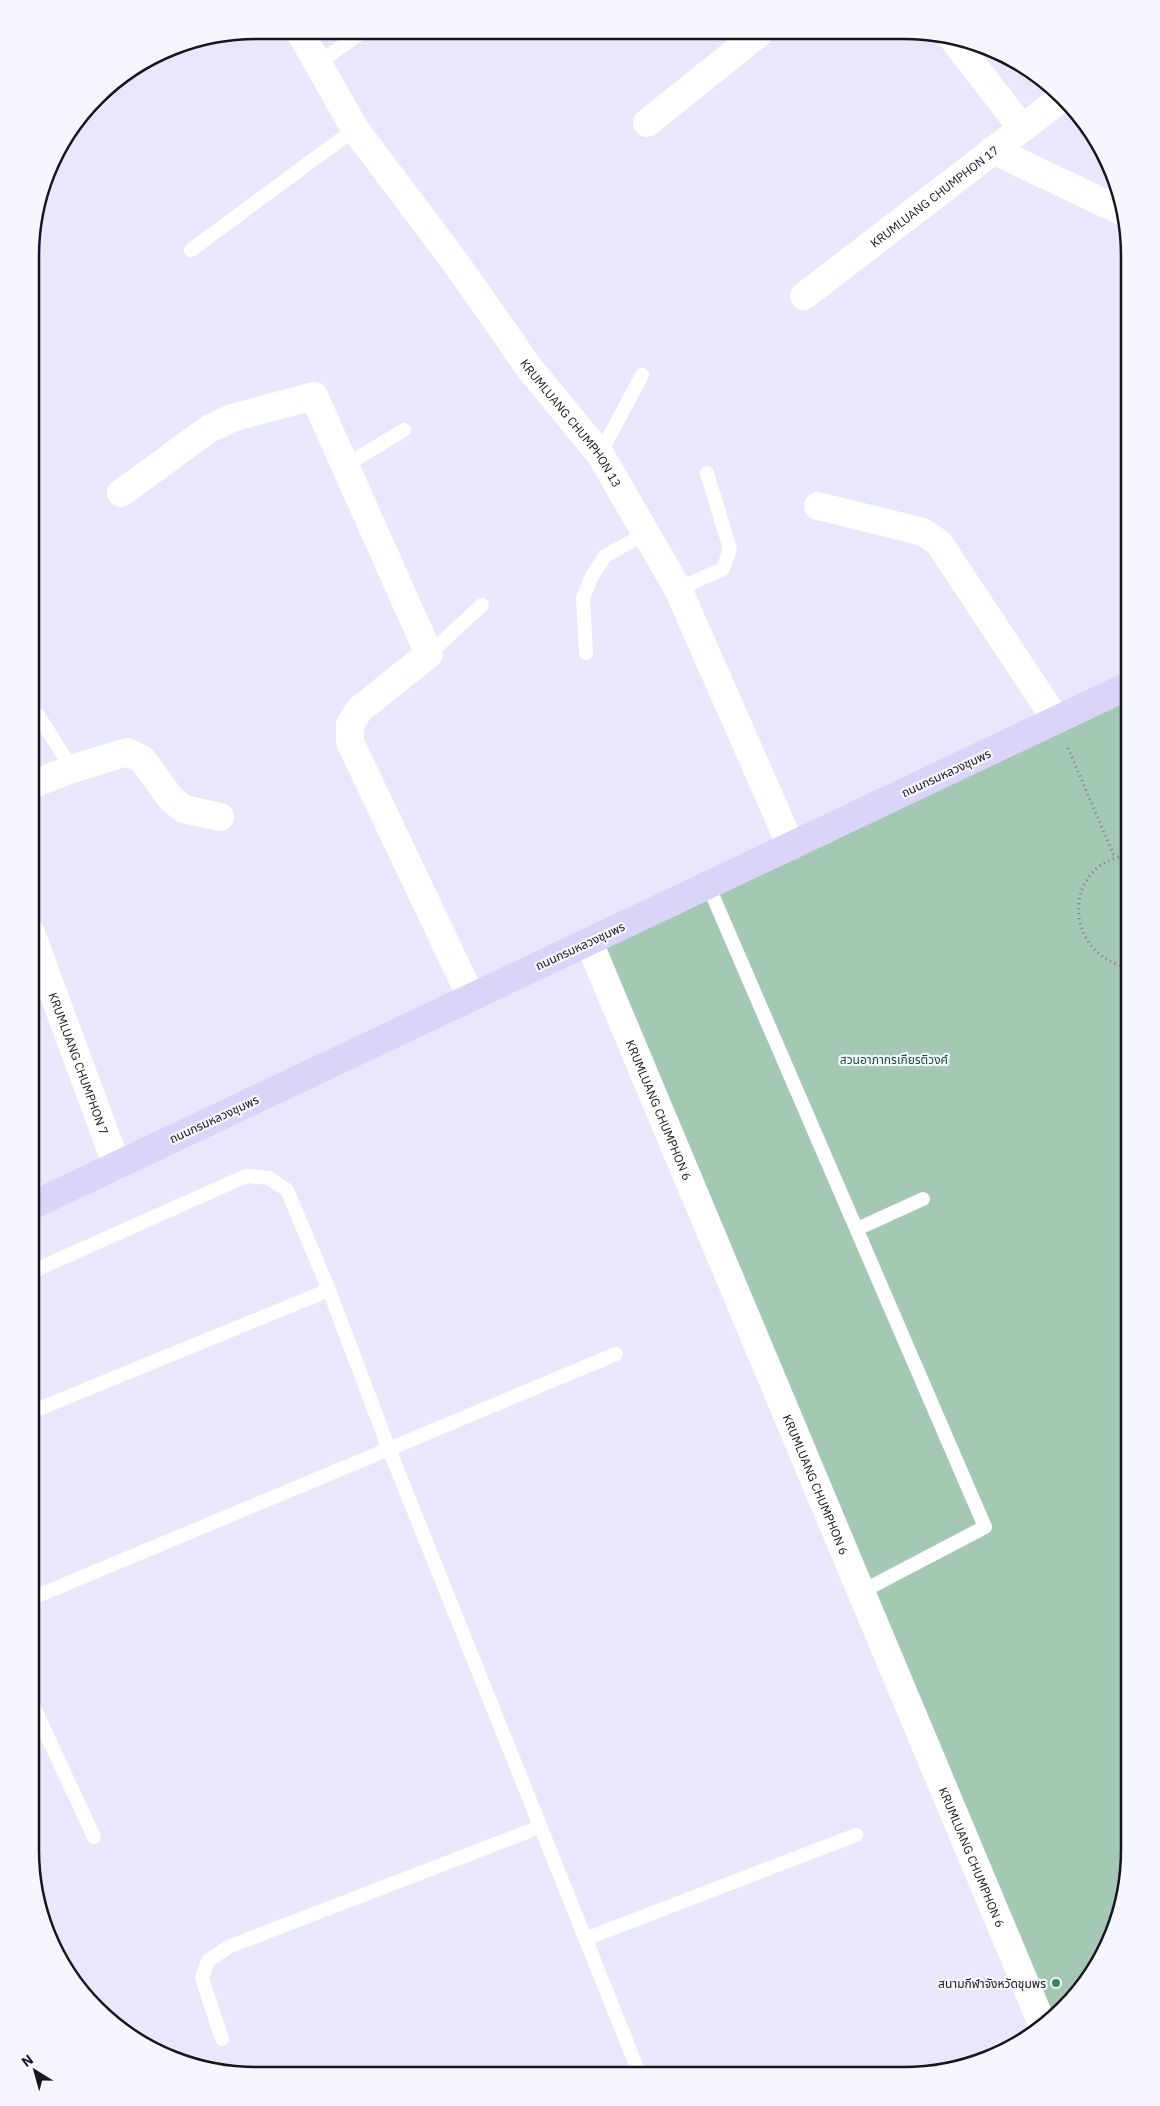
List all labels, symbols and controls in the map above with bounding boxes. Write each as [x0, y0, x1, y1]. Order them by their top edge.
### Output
street label: KRUMLUANG CHUMPHON 17 [867, 142, 1001, 250]
street label: KRUMLUANG CHUMPHON 13 [518, 356, 625, 490]
street label: ถนนกรมหลวงชุมพร [899, 746, 993, 800]
street label: ถนนกรมหลวงชุมพร [533, 919, 627, 973]
street label: KRUMLUANG CHUMPHON 7 [46, 990, 112, 1137]
street label: KRUMLUANG CHUMPHON 6 [623, 1037, 695, 1182]
park label: สวนอาภากรเกียรติวงศ์ [840, 1052, 948, 1067]
street label: ถนนกรมหลวงชุมพร [167, 1092, 261, 1146]
street label: KRUMLUANG CHUMPHON 6 [780, 1412, 852, 1557]
street label: KRUMLUANG CHUMPHON 6 [936, 1785, 1008, 1929]
place label: สนามกีฬาจังหวัดชุมพร [938, 1976, 1046, 1991]
marker: สนามกีฬาจังหวัดชุมพร [1050, 1977, 1062, 1989]
north arrow [10, 2046, 60, 2096]
text: N [18, 2050, 37, 2071]

